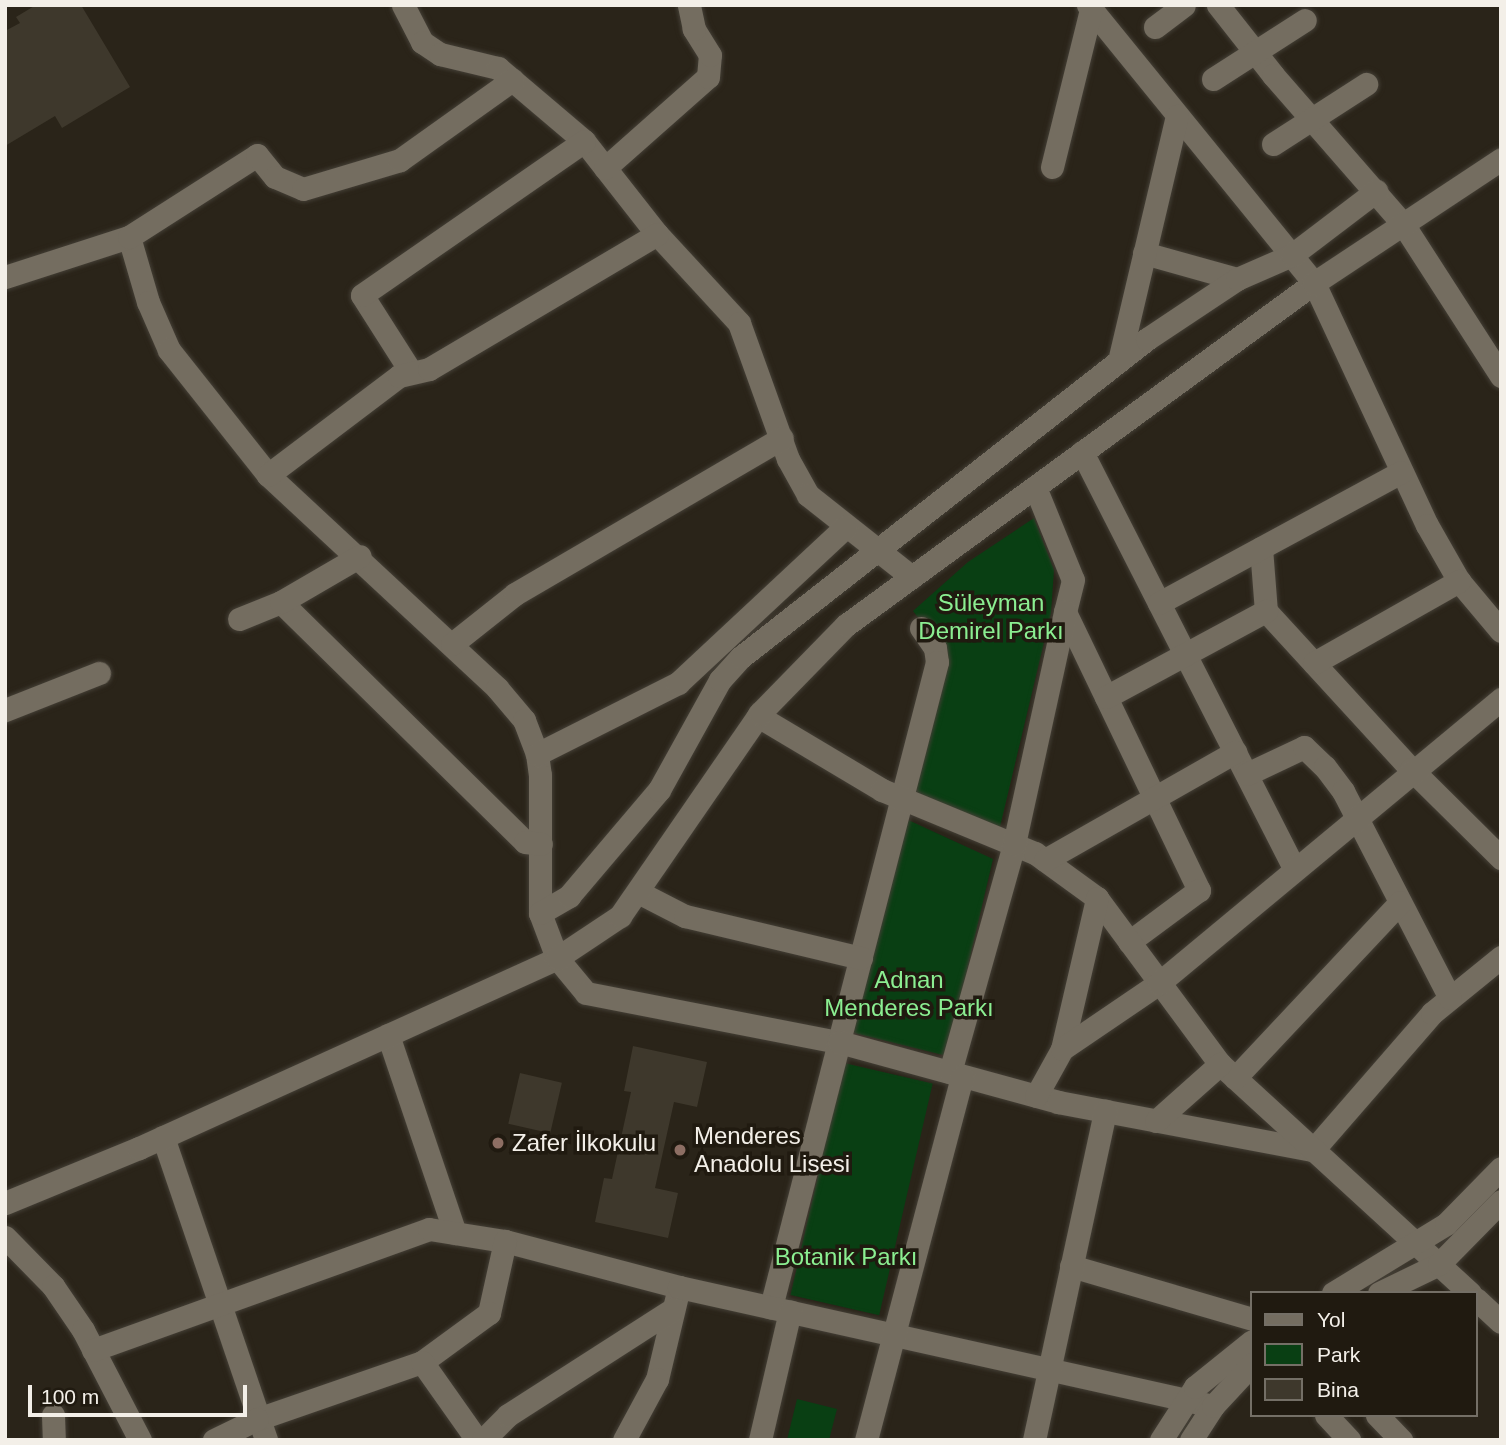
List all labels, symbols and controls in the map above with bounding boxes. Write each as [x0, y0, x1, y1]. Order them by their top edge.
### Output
park label: Süleyman Demirel Parkı [918, 589, 1064, 645]
park label: Adnan Menderes Parkı [824, 966, 994, 1022]
place label: Menderes Anadolu Lisesi [694, 1122, 850, 1178]
place label: Zafer İlkokulu [512, 1129, 656, 1157]
marker: Zafer İlkokulu [490, 1135, 506, 1151]
marker: Menderes Anadolu Lisesi [672, 1142, 688, 1158]
park label: Botanik Parkı [775, 1243, 917, 1271]
legend [1250, 1291, 1478, 1417]
text: Yol [1317, 1308, 1345, 1331]
text: Park [1317, 1343, 1360, 1366]
scale bar [32, 1372, 250, 1416]
text: Bina [1317, 1378, 1359, 1401]
text: 100 m [41, 1385, 99, 1408]

